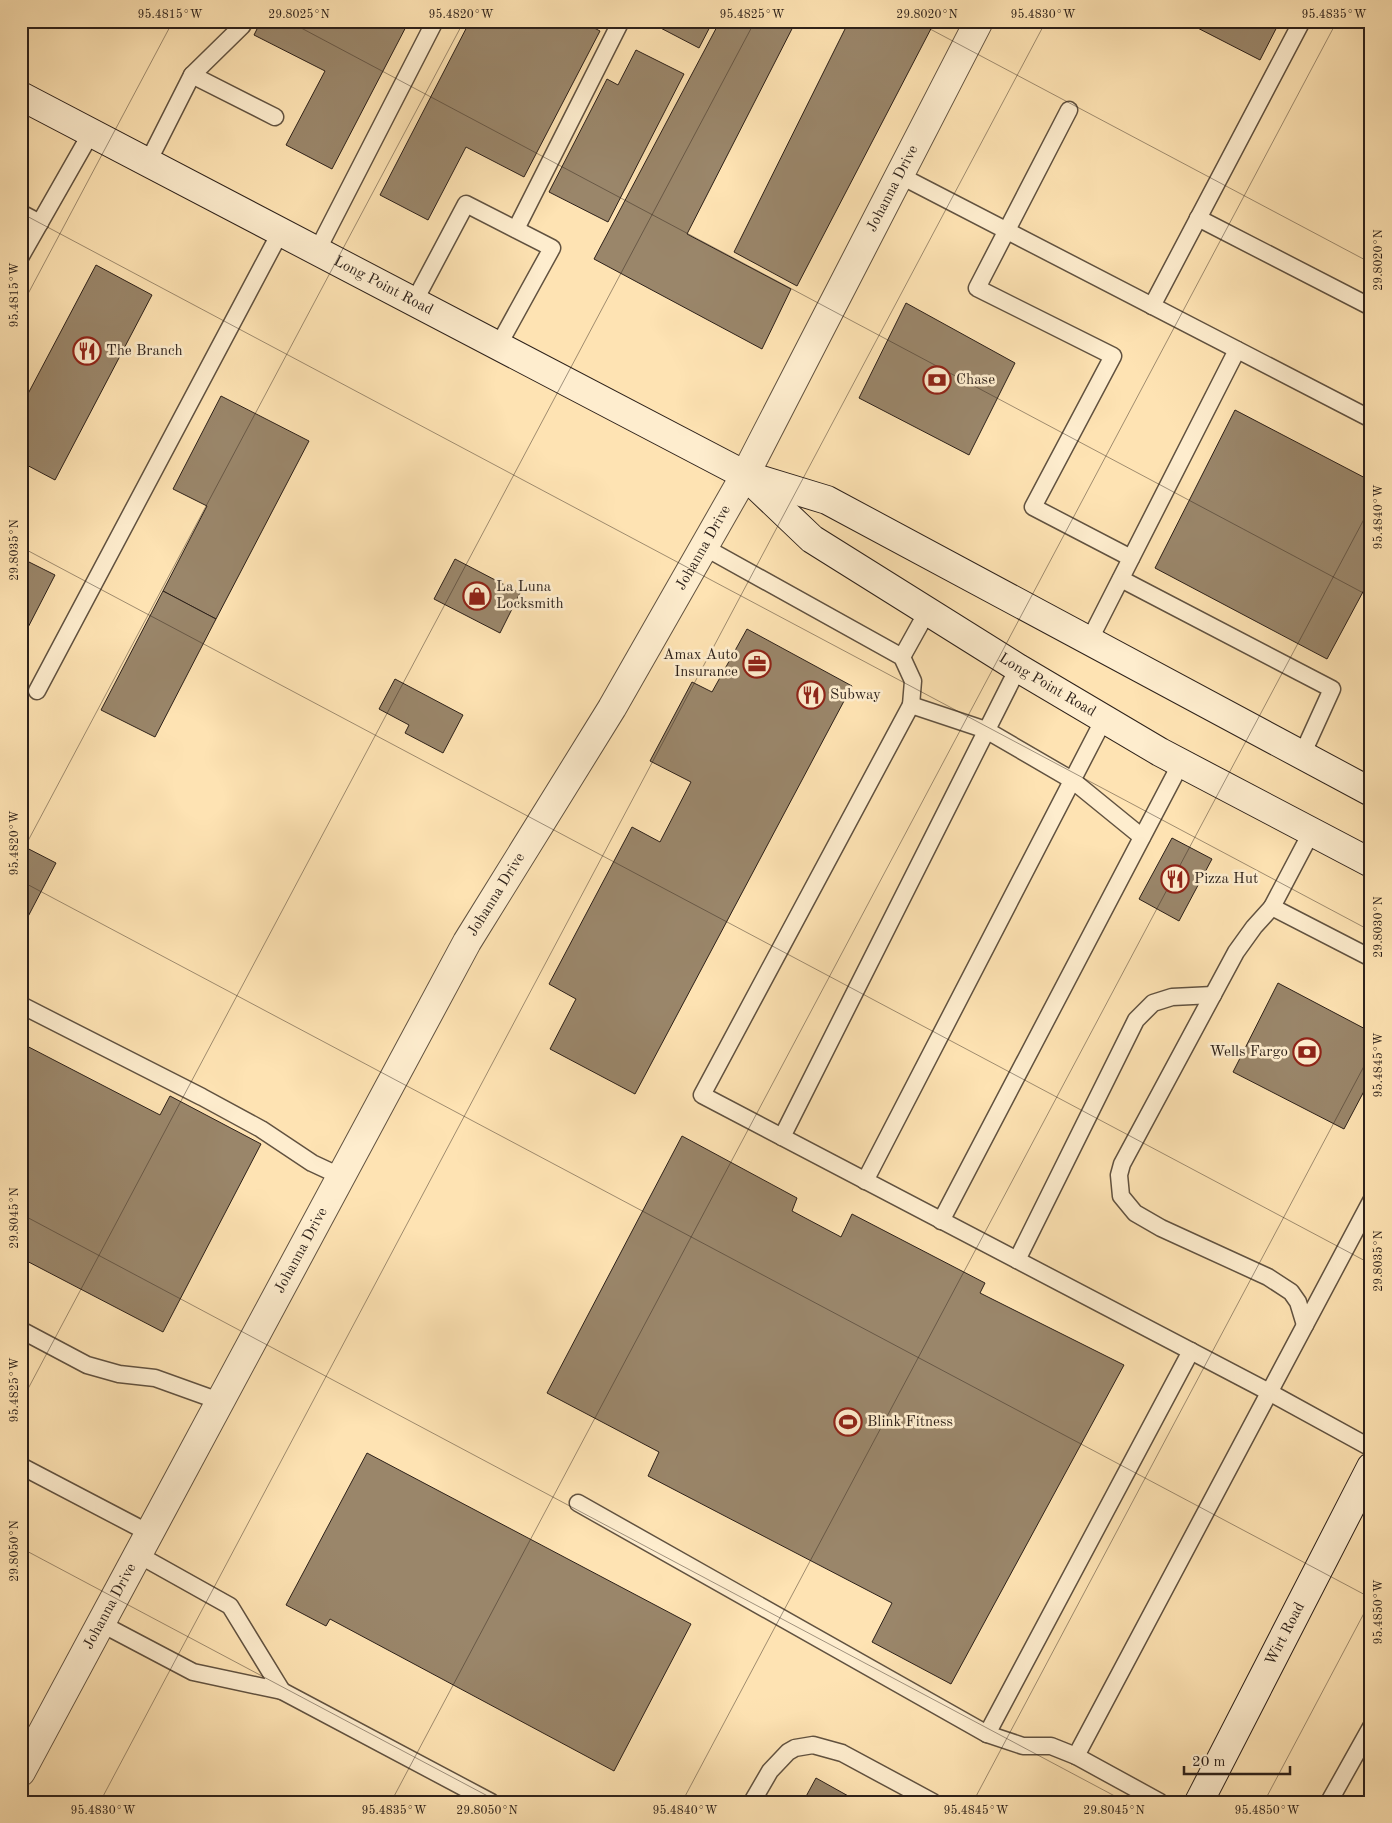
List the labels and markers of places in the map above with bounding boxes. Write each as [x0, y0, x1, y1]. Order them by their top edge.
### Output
restaurant icon: The Branch [72, 336, 102, 366]
place label: The Branch [106, 344, 183, 359]
bank icon: Chase [922, 365, 952, 395]
place label: Chase [956, 373, 995, 388]
place label: La Luna Locksmith [496, 580, 564, 612]
shop icon: La Luna Locksmith [462, 581, 492, 611]
place label: Amax Auto Insurance [663, 648, 738, 680]
office icon: Amax Auto Insurance [742, 649, 772, 679]
restaurant icon: Subway [796, 680, 826, 710]
place label: Subway [830, 688, 881, 703]
restaurant icon: Pizza Hut [1160, 864, 1190, 894]
place label: Pizza Hut [1194, 872, 1258, 887]
bank icon: Wells Fargo [1292, 1037, 1322, 1067]
place label: Wells Fargo [1209, 1045, 1288, 1060]
sports icon: Blink Fitness [833, 1407, 863, 1437]
place label: Blink Fitness [867, 1415, 953, 1430]

